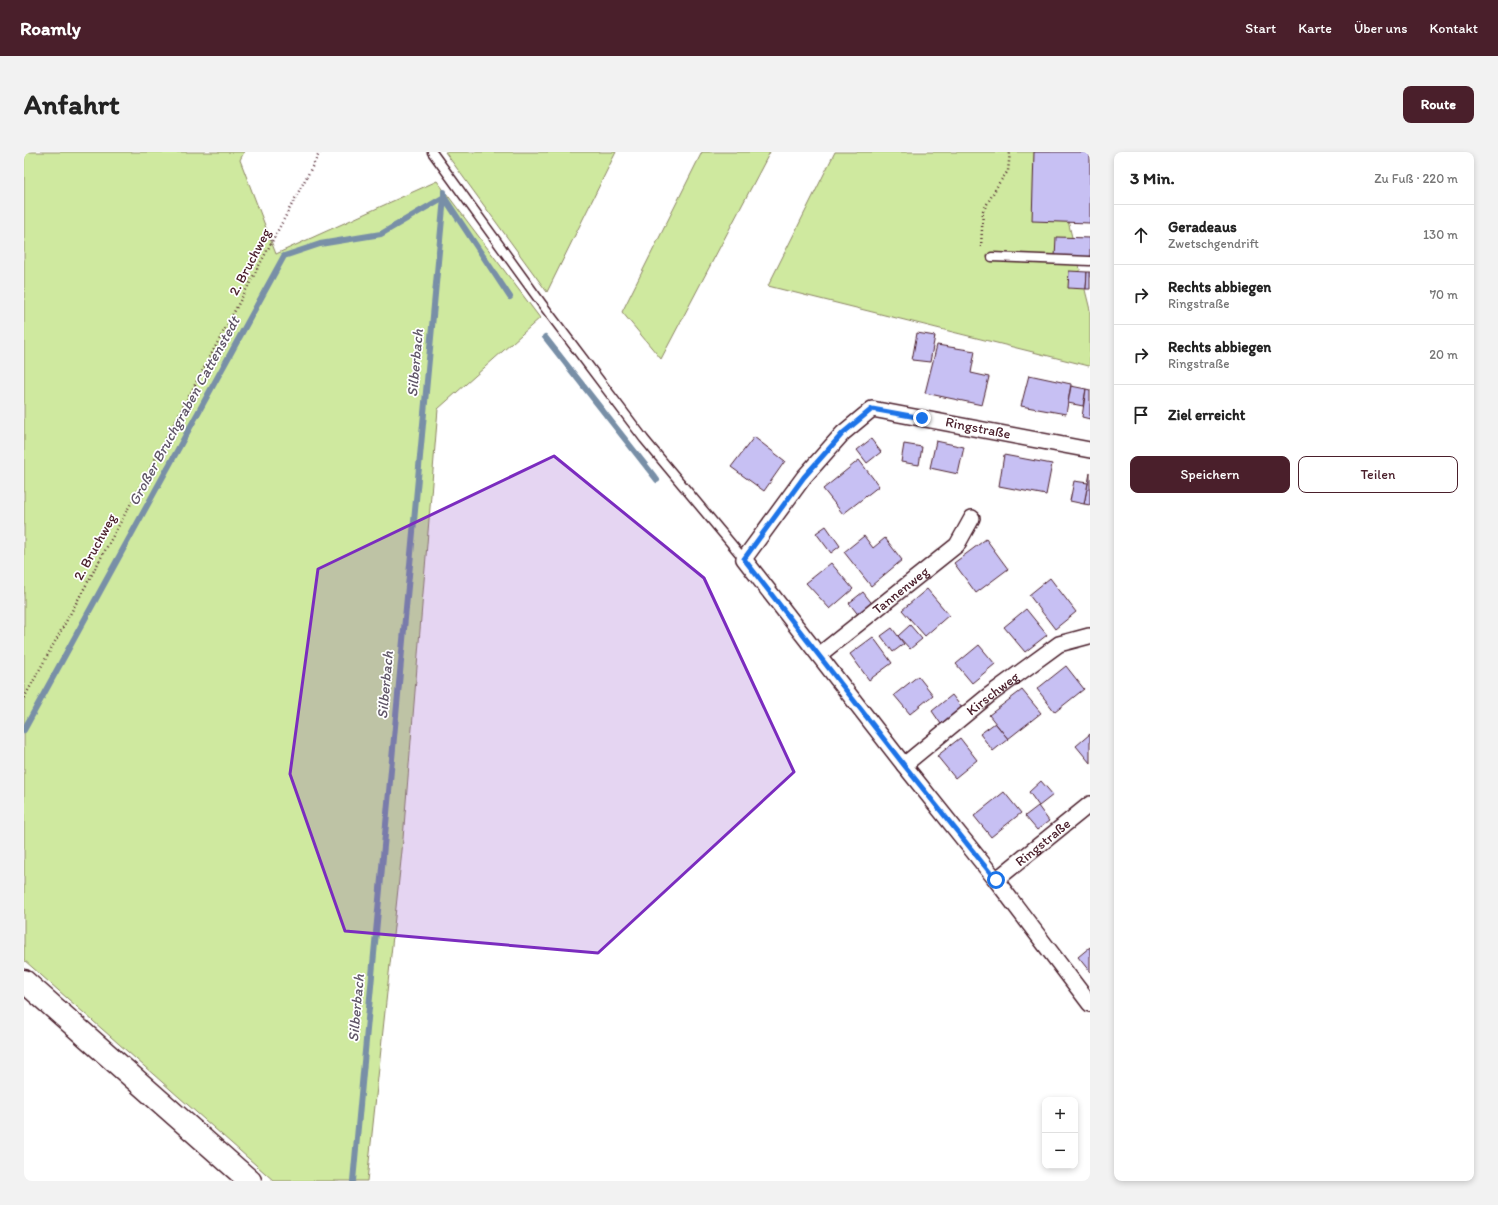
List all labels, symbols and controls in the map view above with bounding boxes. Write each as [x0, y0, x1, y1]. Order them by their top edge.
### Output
text: Roamly [20, 17, 81, 40]
text: Start [1245, 20, 1276, 37]
text: Karte [1298, 20, 1332, 37]
text: Über uns [1354, 20, 1407, 37]
text: Kontakt [1429, 20, 1478, 37]
button: Route [1403, 86, 1474, 123]
text: Anfahrt [24, 87, 119, 121]
text: 3 Min. [1130, 168, 1175, 188]
text: Zu Fuß · 220 m [1374, 171, 1458, 186]
text: Geradeaus [1168, 218, 1237, 236]
icon: ahead [1130, 224, 1152, 246]
street label: 2. Bruchweg [225, 225, 275, 298]
text: 130 m [1423, 227, 1458, 242]
text: Zwetschgendrift [1168, 236, 1259, 251]
text: Rechts abbiegen [1168, 278, 1271, 296]
icon: right [1130, 284, 1152, 306]
text: 70 m [1430, 287, 1458, 302]
text: Ringstraße [1168, 296, 1229, 311]
water label: Großer Bruchgraben Cattenstedt [124, 312, 244, 509]
water label: Silberbach [403, 328, 427, 398]
text: Rechts abbiegen [1168, 338, 1271, 356]
icon: right [1130, 344, 1152, 366]
text: 20 m [1429, 347, 1458, 362]
text: Ringstraße [1168, 356, 1229, 371]
icon: arrive [1130, 404, 1152, 426]
text: Ziel erreicht [1168, 406, 1245, 424]
route end [913, 409, 931, 427]
street label: Ringstraße [944, 413, 1012, 443]
button: Speichern [1130, 456, 1290, 493]
button: Teilen [1298, 456, 1458, 493]
street label: 2. Bruchweg [70, 510, 121, 583]
street label: Tannenweg [869, 562, 933, 618]
water label: Silberbach [373, 650, 397, 720]
street label: Kirschweg [963, 667, 1023, 719]
street label: Ringstraße [1012, 815, 1074, 870]
route start [987, 871, 1005, 889]
water label: Silberbach [344, 973, 368, 1043]
map controls [1042, 1097, 1078, 1169]
button: + [1042, 1097, 1078, 1133]
button: − [1042, 1133, 1078, 1169]

